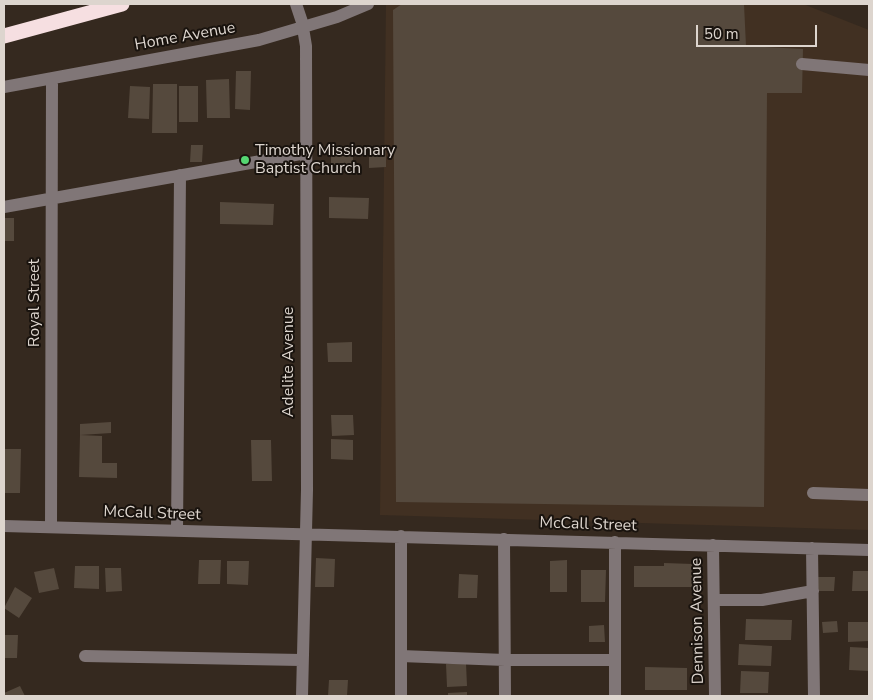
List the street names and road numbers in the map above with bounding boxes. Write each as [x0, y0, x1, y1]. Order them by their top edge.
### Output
street label: Home Avenue [133, 19, 237, 55]
street label: Royal Street [25, 259, 45, 347]
street label: Adelite Avenue [279, 307, 299, 417]
street label: McCall Street [103, 503, 201, 525]
street label: McCall Street [539, 514, 637, 536]
street label: Dennison Avenue [687, 558, 709, 684]

